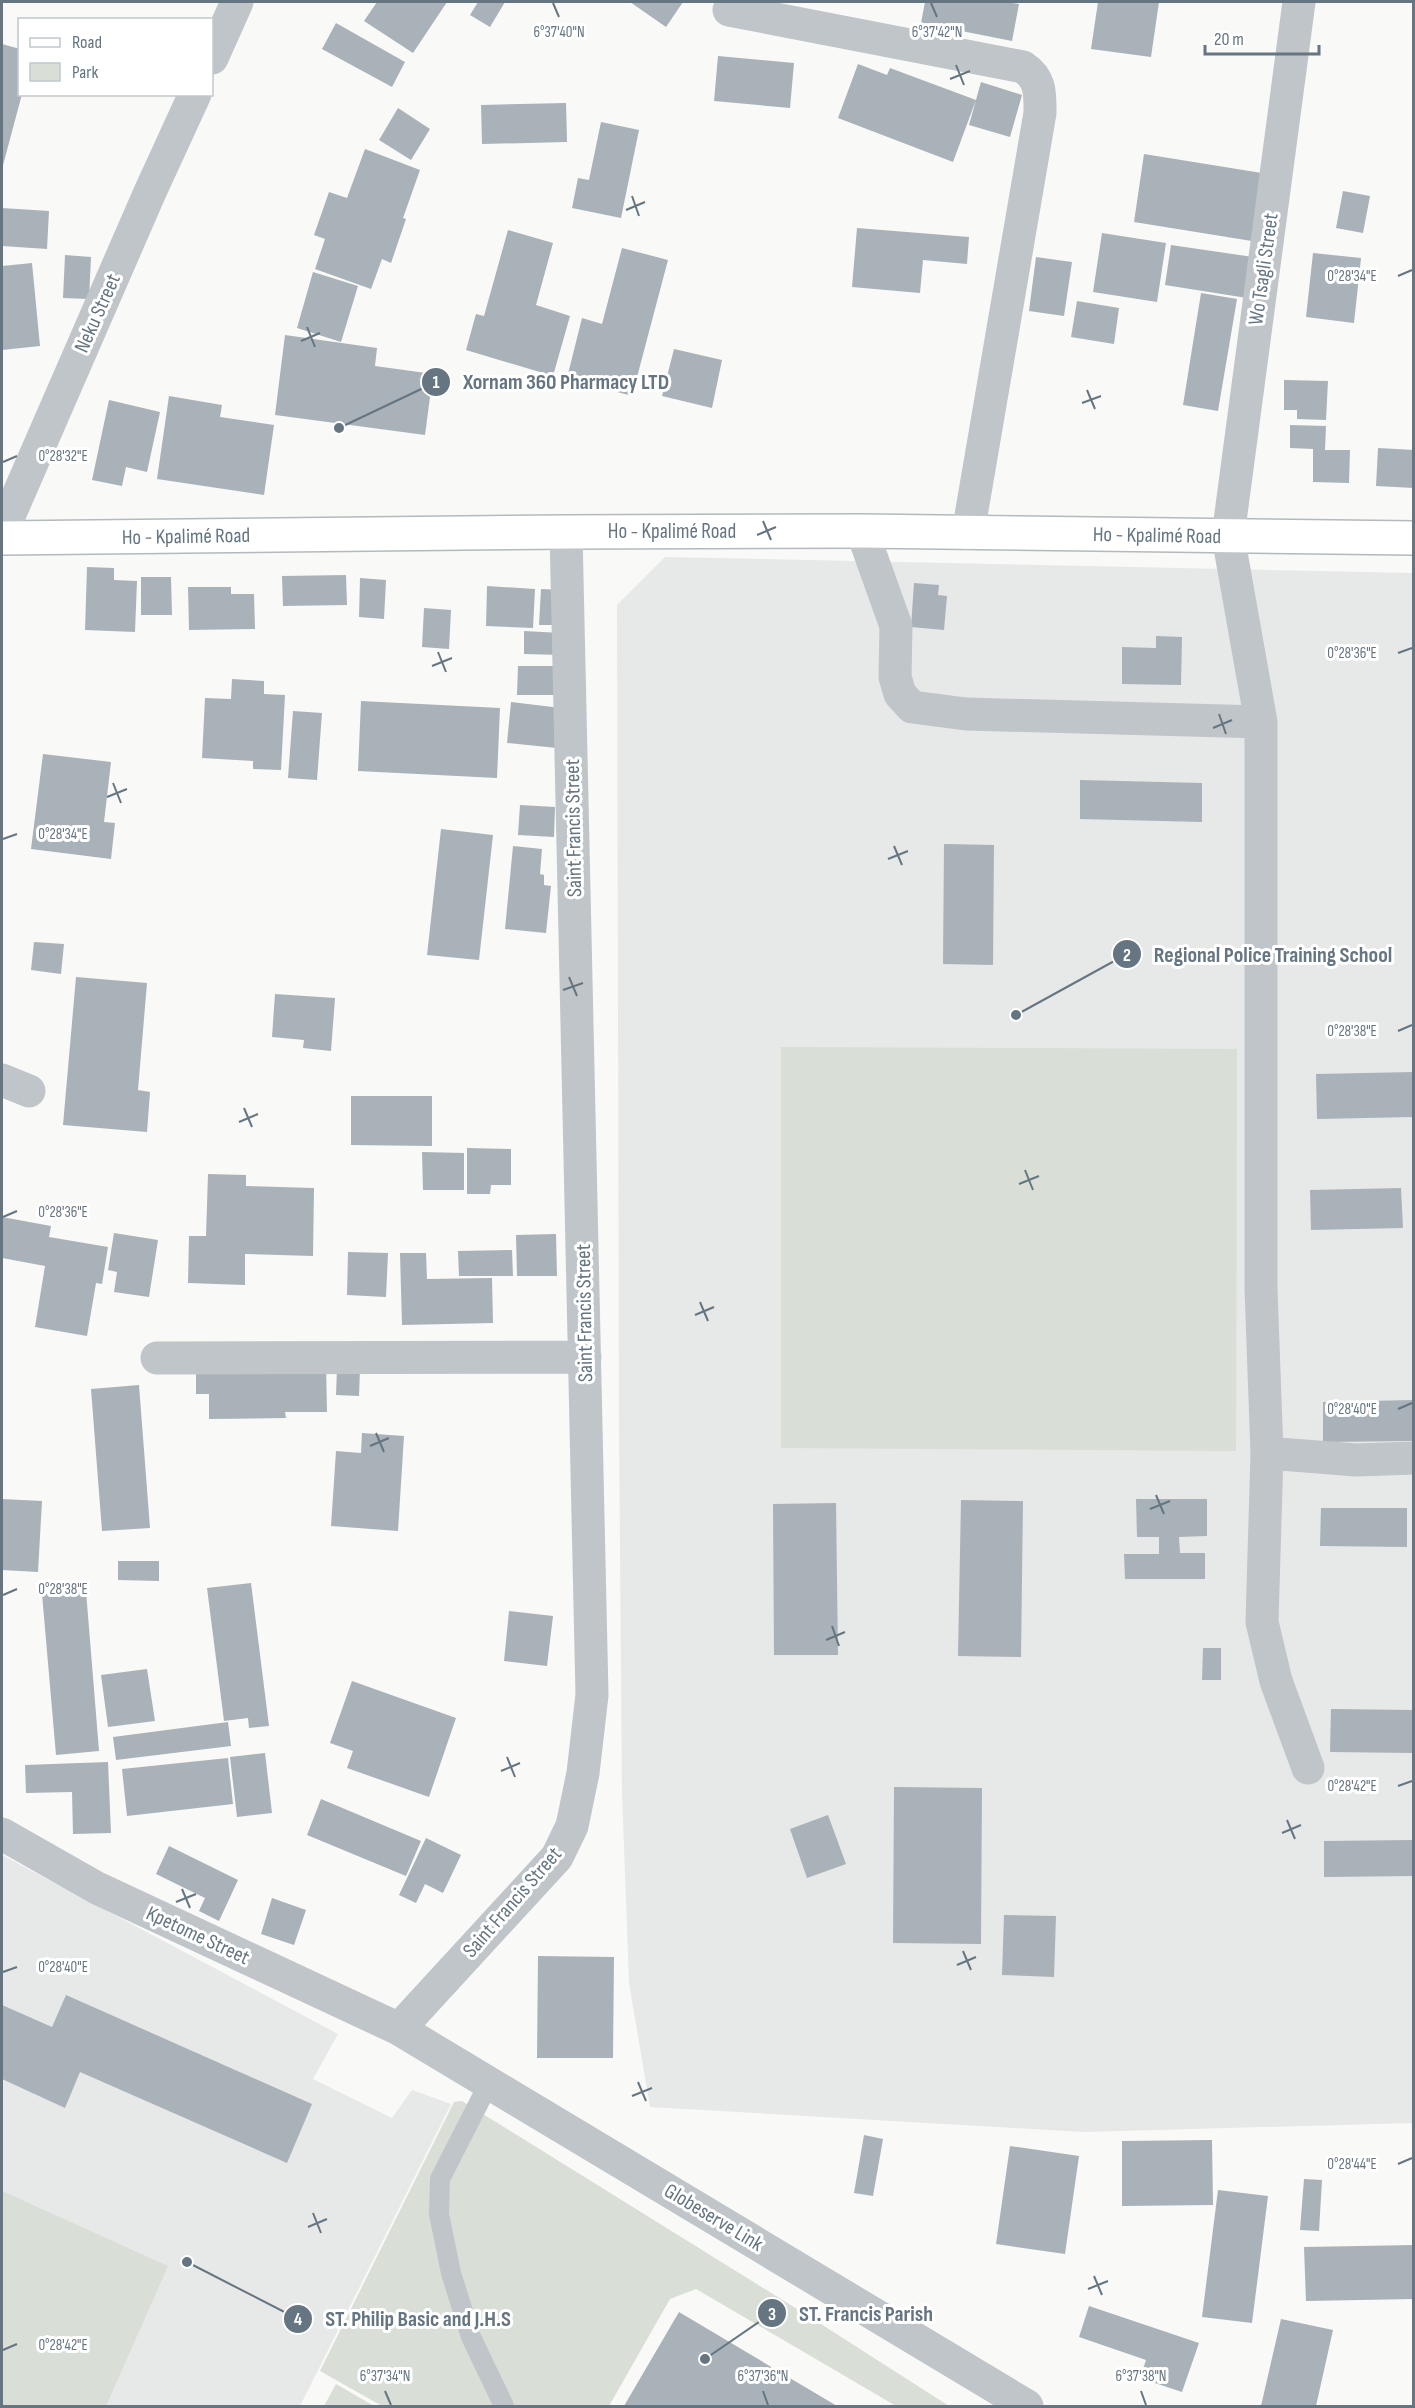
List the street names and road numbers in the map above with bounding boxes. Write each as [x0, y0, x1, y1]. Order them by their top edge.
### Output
street label: Wo Tsagli Street [1243, 212, 1284, 327]
street label: Neku Street [69, 270, 126, 356]
street label: Ho - Kpalimé Road [608, 519, 736, 544]
street label: Ho - Kpalimé Road [1093, 522, 1221, 549]
street label: Ho - Kpalimé Road [122, 523, 250, 550]
street label: Saint Francis Street [560, 759, 587, 897]
street label: Saint Francis Street [571, 1244, 598, 1382]
street label: Saint Francis Street [458, 1842, 567, 1963]
street label: Kpetome Street [142, 1901, 253, 1970]
street label: Globeserve Link [660, 2178, 768, 2257]

